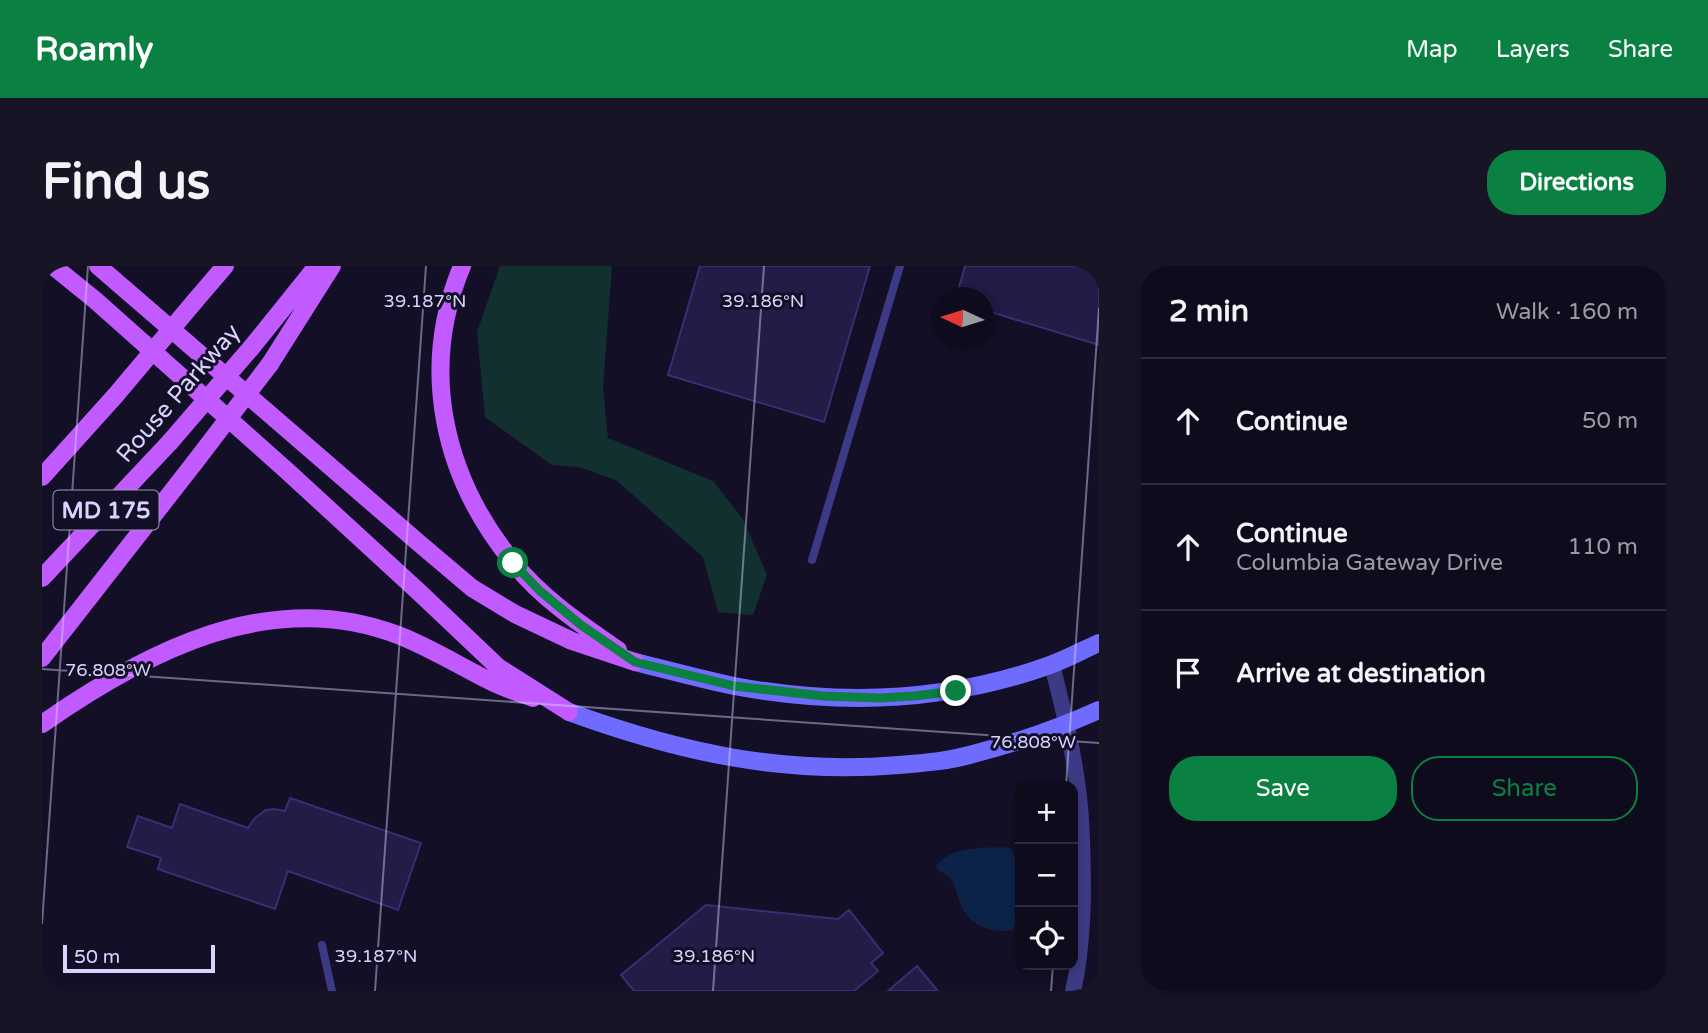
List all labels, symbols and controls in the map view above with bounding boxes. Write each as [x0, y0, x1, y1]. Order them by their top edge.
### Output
text: Roamly [35, 30, 153, 69]
text: Map [1406, 35, 1458, 64]
text: Layers [1496, 35, 1570, 64]
text: Share [1608, 35, 1673, 64]
button: Directions [1487, 150, 1666, 215]
text: Find us [42, 153, 210, 212]
north arrow [931, 287, 994, 350]
text: 39.187°N [384, 290, 466, 312]
text: 39.186°N [722, 290, 804, 312]
text: 2 min [1169, 293, 1249, 330]
text: Walk · 160 m [1496, 298, 1638, 326]
street label: Rouse Parkway [110, 318, 246, 468]
icon: ahead [1169, 402, 1207, 440]
text: Continue [1236, 406, 1348, 437]
text: 50 m [1582, 407, 1638, 435]
road number: MD 175 [53, 490, 158, 530]
text: Continue [1236, 518, 1348, 549]
icon: ahead [1169, 528, 1207, 566]
text: 110 m [1568, 533, 1638, 561]
route start [497, 547, 528, 578]
text: Columbia Gateway Drive [1236, 549, 1503, 577]
icon: arrive [1169, 654, 1207, 692]
text: Arrive at destination [1236, 658, 1486, 689]
text: 76.808°W [65, 659, 151, 681]
route end [940, 675, 971, 706]
text: 76.808°W [990, 731, 1076, 753]
button: Save [1169, 756, 1397, 821]
button: Share [1411, 756, 1638, 821]
map controls [1015, 781, 1078, 970]
button: + [1015, 781, 1078, 844]
button: − [1015, 844, 1078, 907]
button: locate [1015, 907, 1078, 970]
scale bar [63, 942, 215, 974]
text: 39.187°N [335, 945, 417, 967]
text: 39.186°N [673, 945, 755, 967]
text: 50 m [74, 946, 120, 968]

